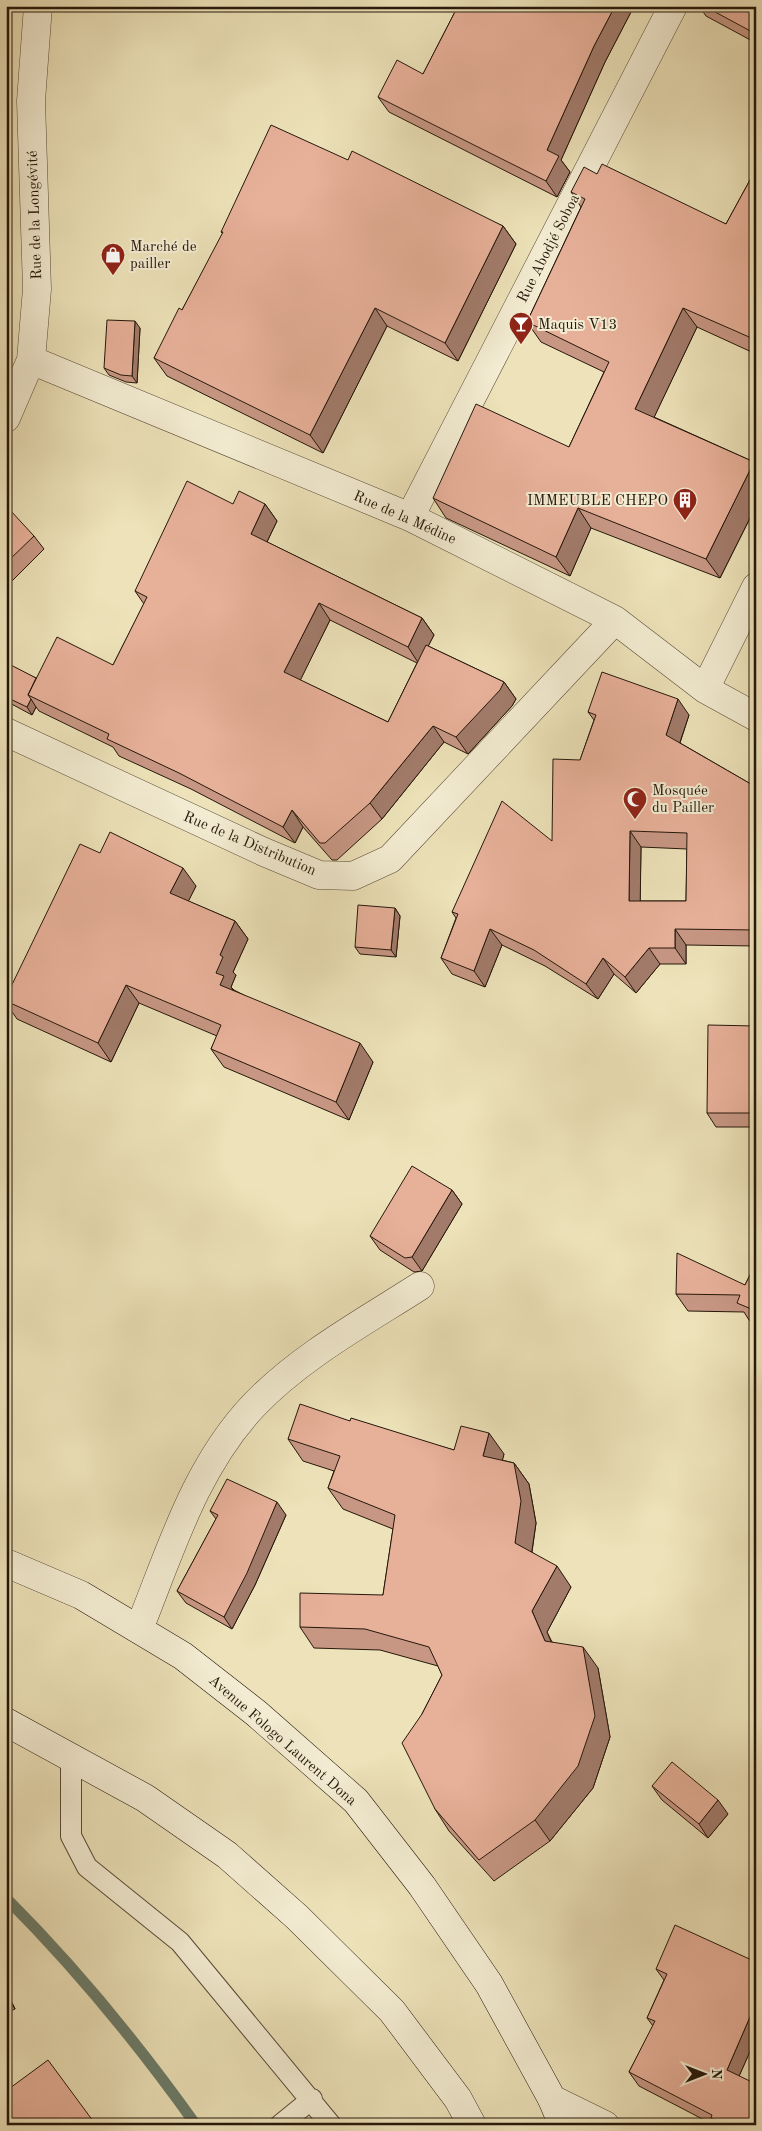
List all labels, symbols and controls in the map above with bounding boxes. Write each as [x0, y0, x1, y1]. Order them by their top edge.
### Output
street label: Rue de la Longévité [26, 150, 45, 280]
street label: Rue Abodjé Soboa [516, 192, 583, 305]
place label: Marché de pailler [130, 240, 197, 272]
shop icon: Marché de pailler [100, 242, 126, 276]
bar icon: Maquis V13 [508, 311, 534, 345]
place label: Maquis V13 [538, 318, 617, 333]
building icon: IMMEUBLE CHEPO [672, 487, 698, 521]
street label: Rue de la Médine [351, 489, 458, 548]
place label: IMMEUBLE CHEPO [527, 494, 668, 509]
place label: Mosquée du Pailler [652, 784, 714, 816]
mosque icon: Mosquée du Pailler [622, 786, 648, 820]
street label: Rue de la Distribution [181, 810, 318, 879]
street label: Avenue Fologo Laurent Dona [205, 1673, 359, 1810]
north arrow [680, 2048, 730, 2098]
text: N [709, 2069, 723, 2080]

